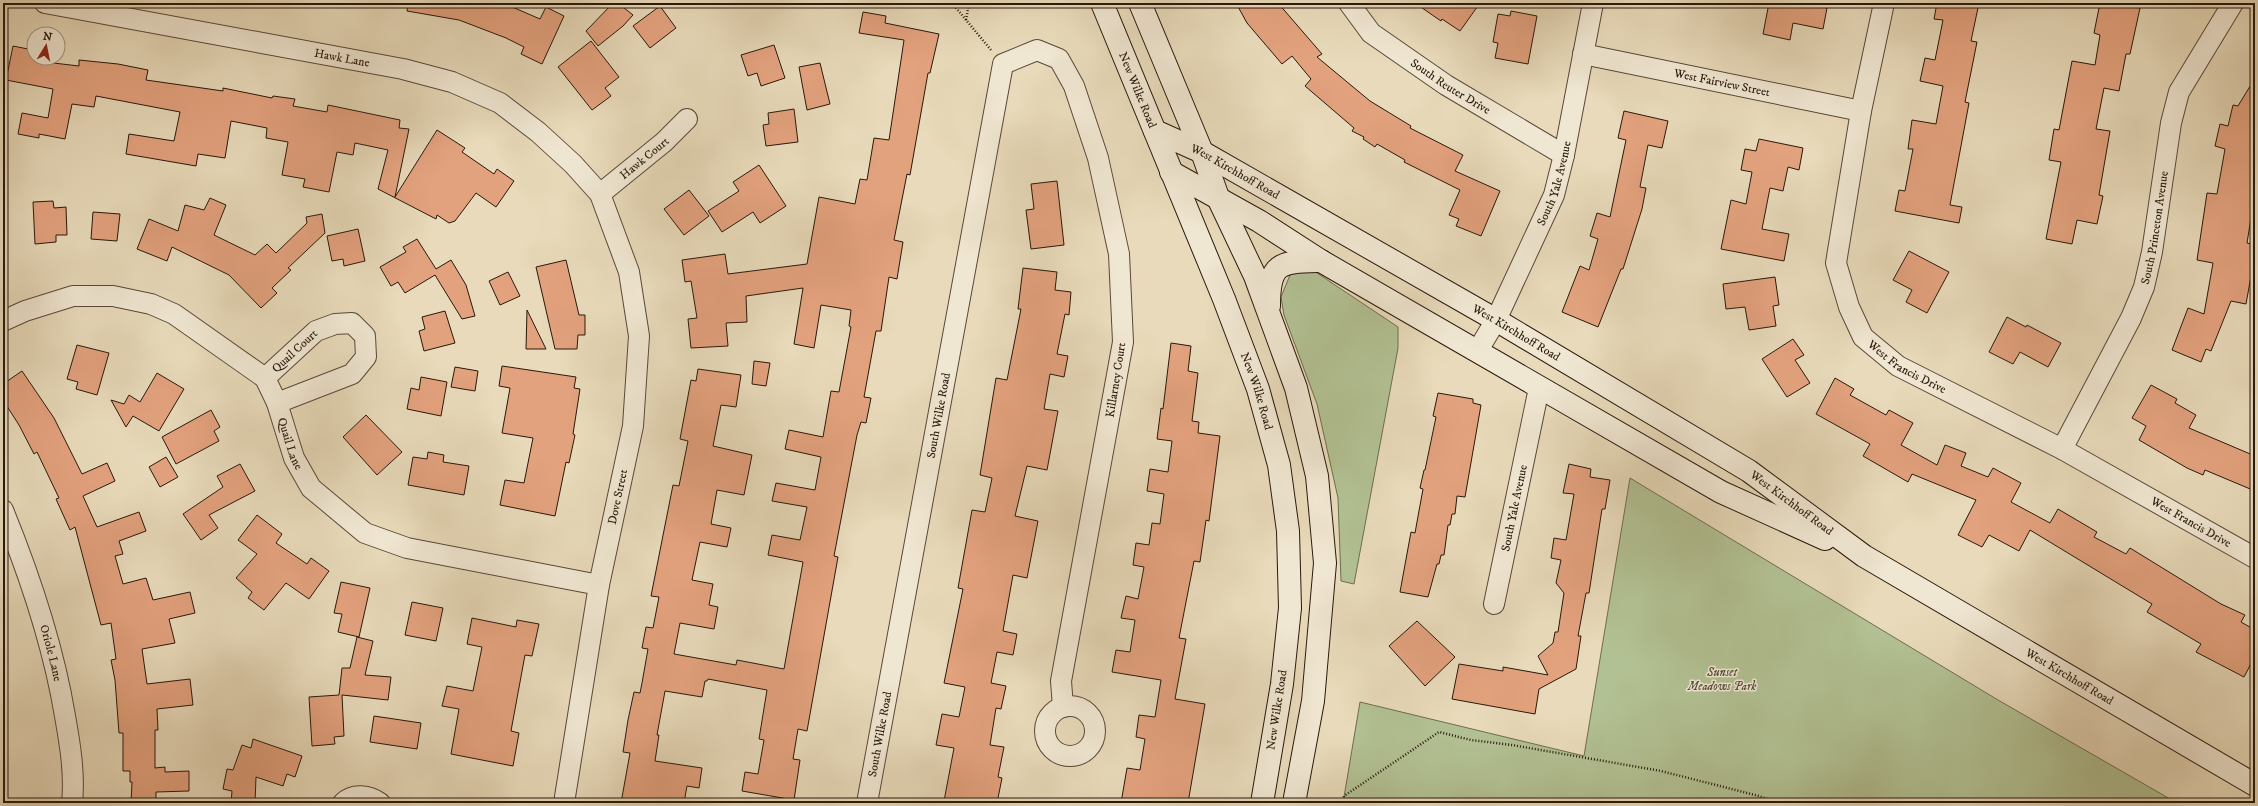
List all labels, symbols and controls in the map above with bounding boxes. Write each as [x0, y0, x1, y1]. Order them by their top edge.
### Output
north arrow [26, 26, 66, 66]
text: N [42, 29, 53, 45]
street label: Hawk Lane [313, 45, 371, 70]
street label: New Wilke Road [1115, 50, 1160, 130]
street label: South Reuter Drive [1408, 55, 1493, 117]
street label: West Fairview Street [1672, 65, 1772, 100]
street label: Hawk Court [617, 134, 672, 183]
street label: West Kirchhoff Road [1188, 140, 1282, 202]
street label: South Yale Avenue [1533, 140, 1574, 228]
street label: South Princeton Avenue [2137, 170, 2171, 286]
street label: West Kirchhoff Road [1469, 300, 1563, 364]
street label: Quail Court [268, 326, 321, 376]
street label: West Francis Drive [1864, 336, 1949, 397]
street label: Killarney Court [1103, 341, 1129, 419]
street label: New Wilke Road [1237, 350, 1276, 432]
street label: South Wilke Road [923, 372, 954, 459]
street label: Quail Lane [274, 416, 307, 472]
street label: South Yale Avenue [1498, 463, 1530, 553]
street label: West Kirchhoff Road [1747, 466, 1836, 538]
street label: Dove Street [605, 468, 631, 526]
street label: West Francis Drive [2147, 493, 2234, 551]
street label: Oriole Lane [37, 623, 66, 683]
street label: West Kirchhoff Road [2022, 644, 2116, 708]
park label: Sunset Meadows Park [1687, 665, 1756, 694]
street label: New Wilke Road [1263, 669, 1291, 751]
street label: South Wilke Road [864, 690, 895, 778]

